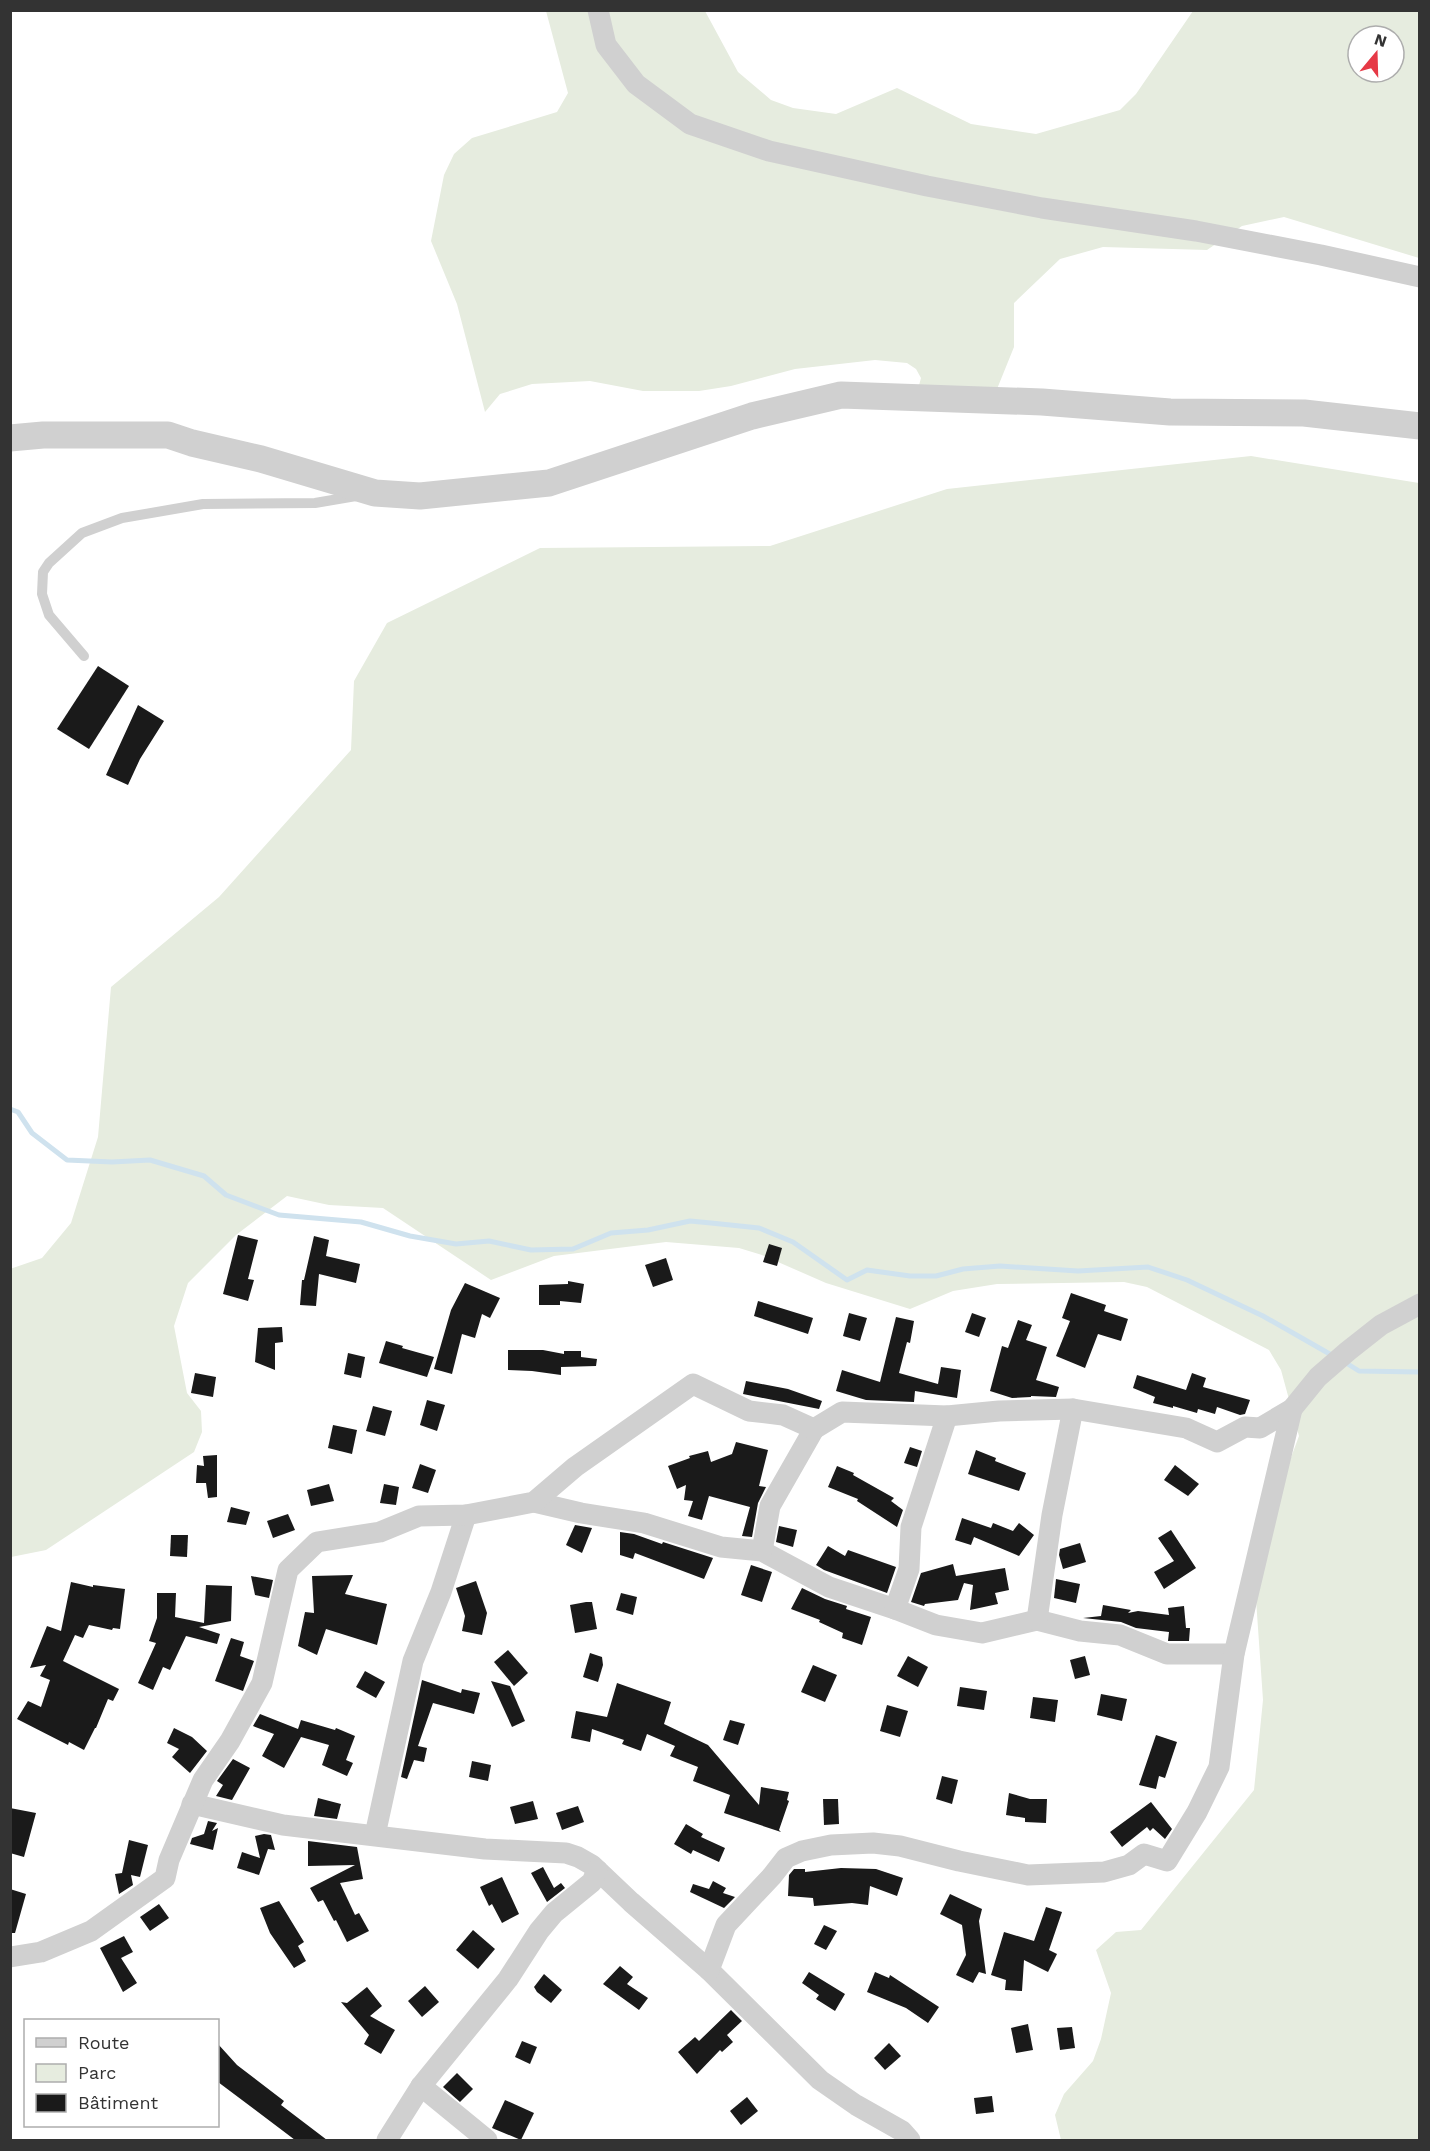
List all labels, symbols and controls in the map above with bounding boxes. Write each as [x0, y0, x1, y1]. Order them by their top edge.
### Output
north arrow [1346, 24, 1406, 84]
text: N [1372, 29, 1389, 51]
legend [24, 2019, 219, 2127]
text: Route [78, 2032, 130, 2053]
text: Parc [78, 2062, 116, 2083]
text: Bâtiment [78, 2092, 158, 2113]

